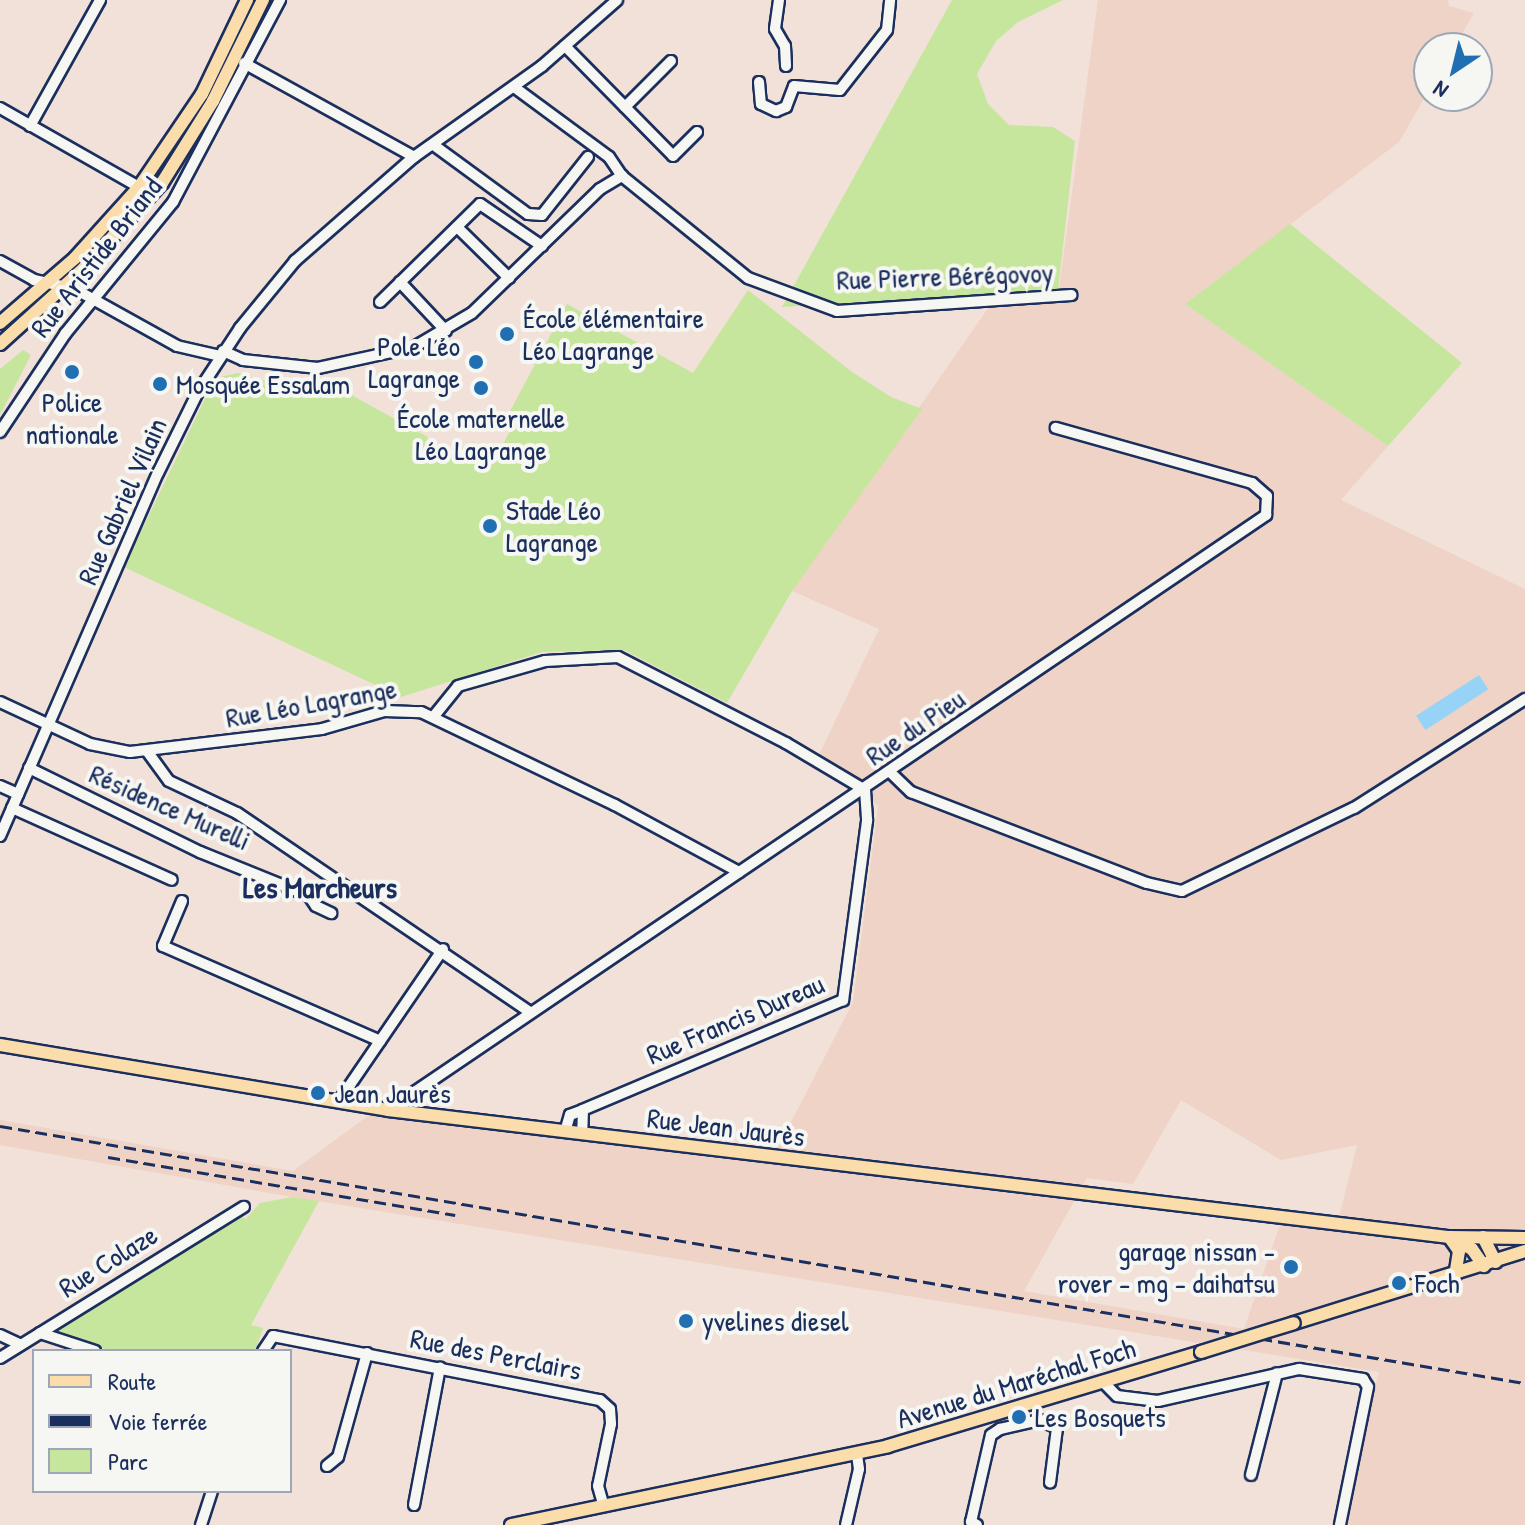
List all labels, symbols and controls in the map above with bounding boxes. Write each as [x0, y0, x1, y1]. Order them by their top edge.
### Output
north arrow [1413, 32, 1493, 112]
text: N [1427, 74, 1454, 106]
street label: Rue Aristide Briand [23, 171, 169, 343]
street label: Rue Pierre Bérégovoy [836, 255, 1054, 297]
place label: École élémentaire Léo Lagrange [523, 301, 704, 367]
marker: École élémentaire Léo Lagrange [498, 325, 516, 343]
place label: Pole Léo Lagrange [368, 329, 460, 395]
marker: Pole Léo Lagrange [467, 353, 485, 371]
marker: Police nationale [63, 363, 81, 381]
place label: Mosquée Essalam [176, 367, 350, 401]
marker: Mosquée Essalam [151, 375, 169, 393]
marker: École maternelle Léo Lagrange [472, 379, 490, 397]
place label: Police nationale [25, 385, 119, 451]
place label: École maternelle Léo Lagrange [397, 401, 565, 467]
street label: Rue Gabriel Vilain [70, 412, 174, 590]
place label: Stade Léo Lagrange [506, 493, 601, 559]
marker: Stade Léo Lagrange [481, 517, 499, 535]
street label: Rue Léo Lagrange [223, 671, 399, 735]
street label: Rue du Pieu [859, 682, 971, 772]
street label: Résidence Murelli [85, 757, 255, 857]
district label: Les Marcheurs [243, 869, 397, 905]
street label: Rue Francis Dureau [641, 967, 829, 1071]
place label: Jean Jaurès [334, 1076, 451, 1110]
marker: Jean Jaurès [309, 1084, 327, 1102]
street label: Rue Jean Jaurès [645, 1101, 807, 1153]
street label: Rue Colaze [53, 1218, 163, 1304]
place label: garage nissan - rover - mg - daihatsu [1057, 1234, 1275, 1300]
marker: garage nissan - rover - mg - daihatsu [1282, 1258, 1300, 1276]
place label: Foch [1415, 1266, 1459, 1300]
marker: Foch [1390, 1274, 1408, 1292]
place label: yvelines diesel [702, 1304, 849, 1338]
marker: yvelines diesel [677, 1312, 695, 1330]
street label: Rue des Perclairs [408, 1321, 584, 1387]
street label: Avenue du Maréchal Foch [893, 1331, 1139, 1435]
legend [32, 1349, 292, 1493]
text: Route [108, 1365, 156, 1397]
place label: Les Bosquets [1035, 1400, 1166, 1434]
text: Voie ferrée [108, 1405, 207, 1437]
marker: Les Bosquets [1010, 1408, 1028, 1426]
text: Parc [108, 1445, 148, 1477]

